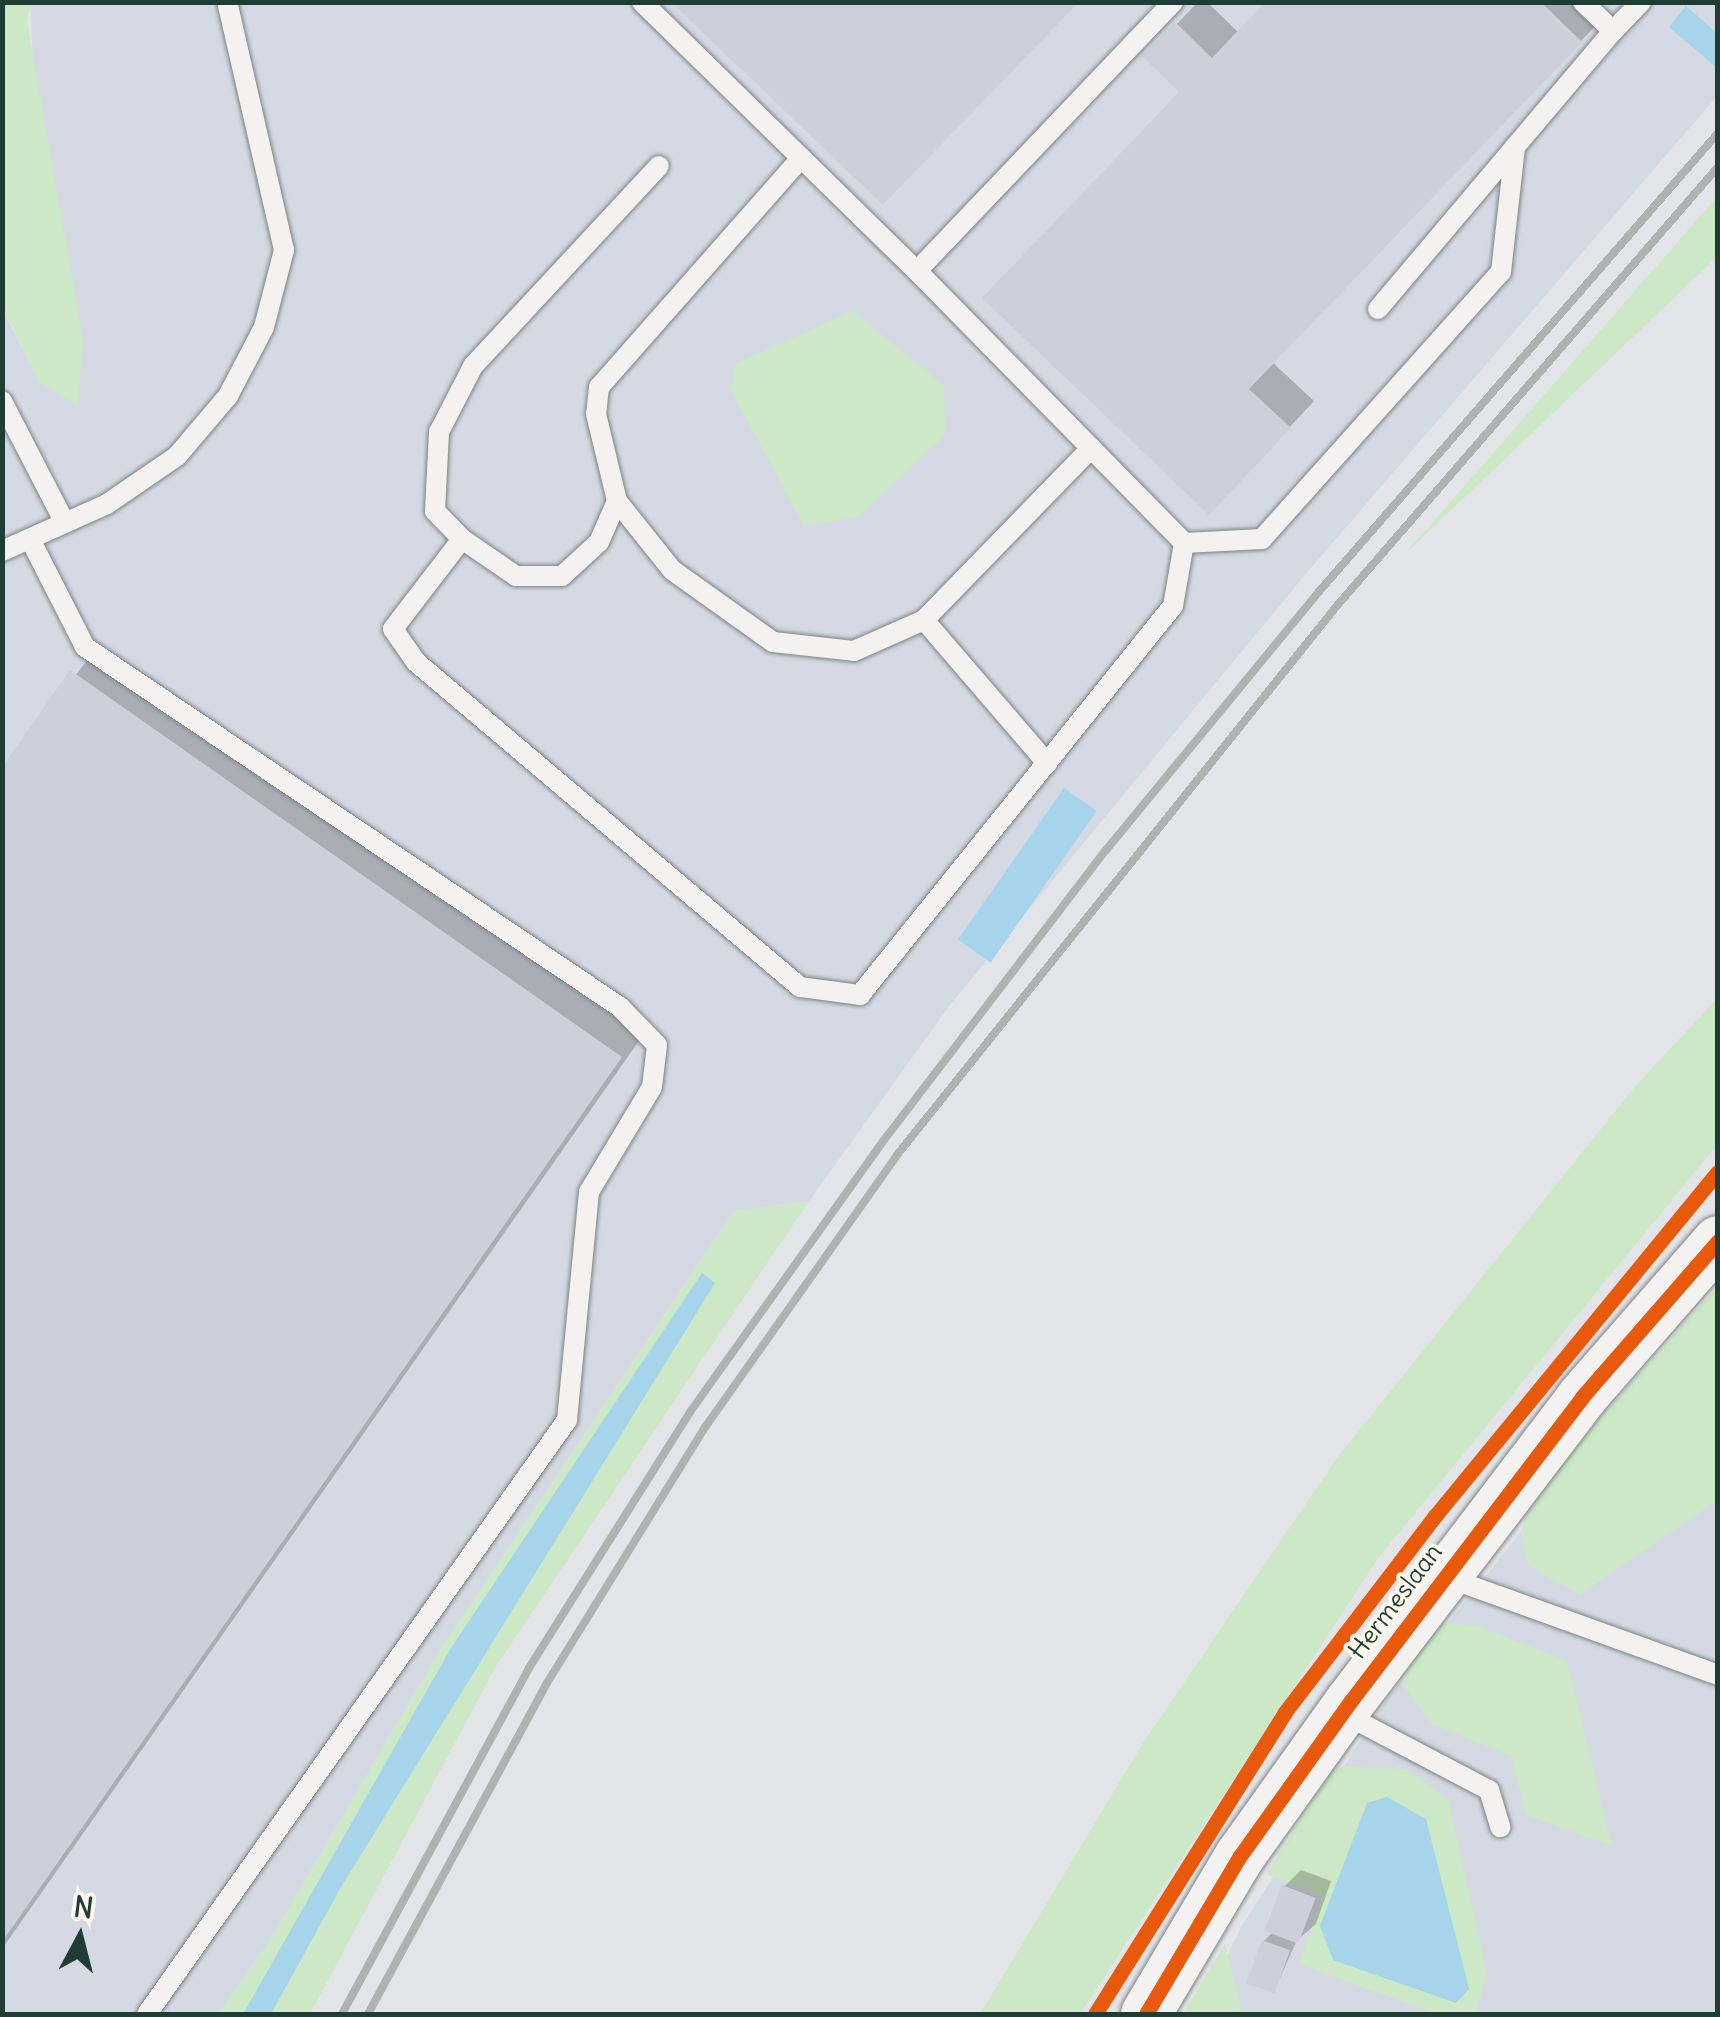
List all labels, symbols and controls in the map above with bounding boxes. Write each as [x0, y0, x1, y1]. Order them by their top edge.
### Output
street label: Hermeslaan [1342, 1537, 1448, 1665]
north arrow [30, 1887, 130, 1987]
text: N [72, 1888, 95, 1926]

